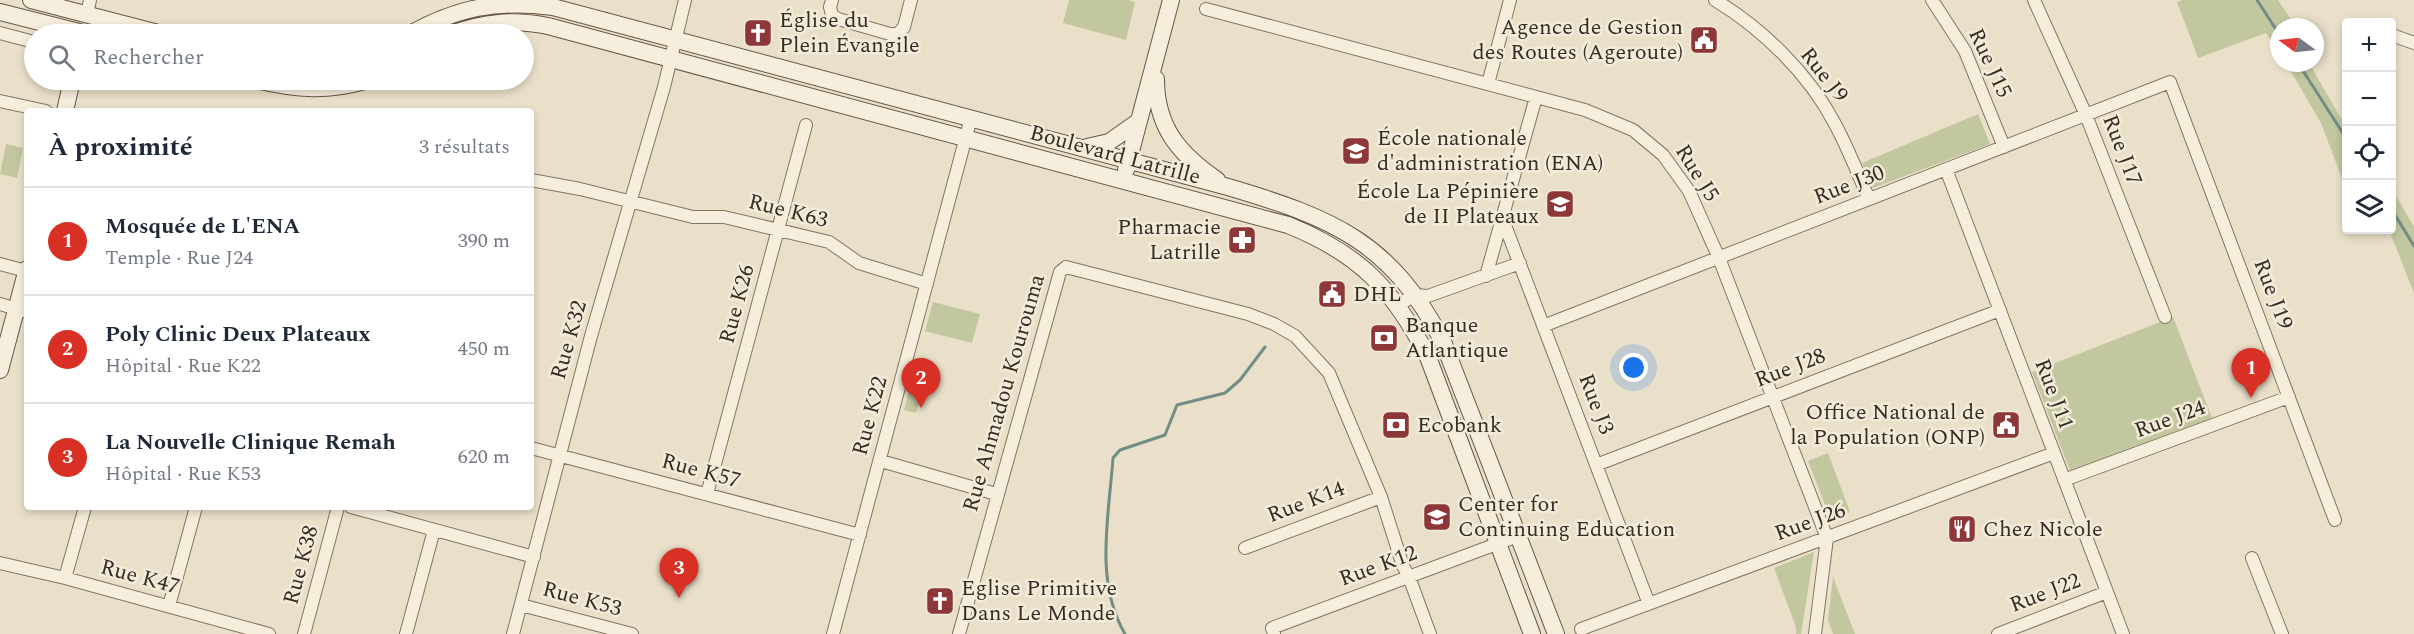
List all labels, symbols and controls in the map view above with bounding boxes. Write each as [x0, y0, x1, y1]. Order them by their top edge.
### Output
place label: Église du Plein Évangile [779, 4, 920, 62]
place label: Agence de Gestion des Routes (Ageroute) [1472, 11, 1683, 69]
church icon: Église du Plein Évangile [742, 17, 774, 49]
north arrow [2270, 18, 2324, 72]
map controls [2342, 18, 2396, 234]
button: + [2342, 18, 2396, 72]
street label: Rue J15 [1959, 23, 2021, 103]
search box [24, 24, 534, 90]
public building icon: Agence de Gestion des Routes (Ageroute) [1688, 24, 1720, 56]
street label: Rue J9 [1792, 40, 1856, 110]
icon: search [45, 41, 78, 74]
text: Rechercher [93, 41, 204, 74]
button: − [2342, 72, 2396, 126]
street label: Rue J17 [2093, 110, 2151, 190]
street label: Boulevard Latrille [1026, 116, 1204, 194]
place label: École nationale d'administration (ENA) [1377, 122, 1603, 180]
button: locate [2342, 126, 2396, 180]
text: À proximité [48, 127, 193, 167]
text: 3 résultats [419, 132, 510, 162]
school or university icon: École nationale d'administration (ENA) [1340, 135, 1372, 167]
street label: Rue J5 [1666, 138, 1728, 208]
street label: Rue J30 [1809, 156, 1889, 214]
place label: École La Pépinière de II Plateaux [1356, 175, 1539, 233]
button: layers [2342, 180, 2396, 234]
street label: Rue K63 [745, 185, 831, 237]
school or university icon: École La Pépinière de II Plateaux [1544, 188, 1576, 220]
text: Mosquée de L'ENA [105, 210, 300, 243]
place label: Pharmacie Latrille [1117, 211, 1221, 269]
pharmacy icon: Pharmacie Latrille [1226, 224, 1258, 256]
text: 1 [62, 226, 73, 256]
text: 390 m [458, 226, 510, 256]
text: Temple · Rue J24 [105, 243, 253, 273]
street label: Rue J19 [2244, 254, 2302, 334]
street label: Rue K26 [711, 261, 763, 347]
street label: Rue Ahmadou Kourouma [954, 270, 1054, 516]
public building icon: DHL [1316, 278, 1348, 310]
place label: DHL [1353, 278, 1402, 311]
street label: Rue K32 [542, 297, 596, 383]
place label: Banque Atlantique [1405, 309, 1509, 367]
text: Poly Clinic Deux Plateaux [105, 318, 371, 351]
bank icon: Banque Atlantique [1368, 322, 1400, 354]
text: 2 [62, 334, 73, 364]
text: 450 m [458, 334, 510, 364]
street label: Rue J28 [1750, 339, 1830, 397]
pin: 1 [2232, 348, 2270, 398]
text: Hôpital · Rue K22 [105, 351, 261, 381]
your location [1619, 353, 1648, 382]
street label: Rue J11 [2025, 354, 2083, 434]
pin: 2 [902, 358, 940, 408]
street label: Rue J3 [1569, 369, 1623, 439]
street label: Rue K22 [844, 373, 896, 459]
street label: Rue J24 [2130, 391, 2210, 447]
place label: Office National de la Population (ONP) [1790, 396, 1985, 454]
bank icon: Ecobank [1380, 409, 1412, 441]
place label: Ecobank [1417, 409, 1502, 442]
public building icon: Office National de la Population (ONP) [1990, 409, 2022, 441]
text: La Nouvelle Clinique Remah [105, 426, 396, 459]
text: 3 [62, 442, 73, 472]
text: 620 m [458, 442, 510, 472]
street label: Rue K57 [658, 445, 744, 497]
text: Hôpital · Rue K53 [105, 459, 261, 489]
street label: Rue K14 [1262, 472, 1350, 532]
place label: Center for Continuing Education [1458, 488, 1675, 546]
street label: Rue J26 [1770, 494, 1850, 550]
school or university icon: Center for Continuing Education [1421, 501, 1453, 533]
restaurant icon: Chez Nicole [1946, 513, 1978, 545]
place label: Chez Nicole [1983, 513, 2103, 546]
street label: Rue K38 [275, 522, 327, 608]
street label: Rue K12 [1334, 537, 1422, 595]
pin: 3 [660, 548, 698, 598]
street label: Rue K47 [97, 551, 183, 603]
street label: Rue J22 [2005, 564, 2085, 622]
place label: Eglise Primitive Dans Le Monde [961, 572, 1117, 630]
street label: Rue K53 [539, 573, 625, 625]
church icon: Eglise Primitive Dans Le Monde [924, 585, 956, 617]

